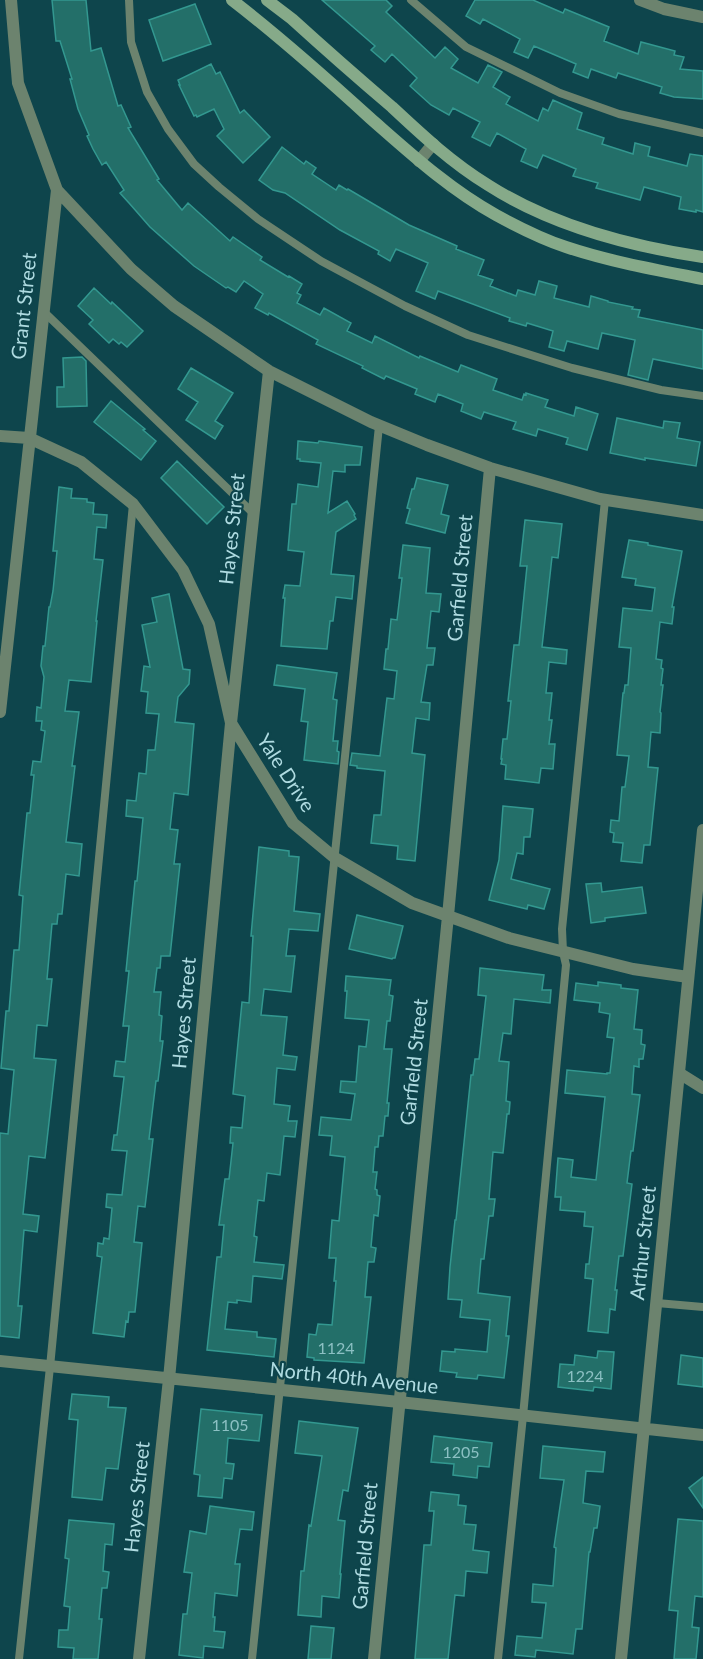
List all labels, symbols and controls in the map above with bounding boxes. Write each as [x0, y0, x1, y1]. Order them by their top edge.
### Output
street label: Grant Street [5, 251, 41, 361]
street label: Hayes Street [213, 472, 249, 586]
street label: Garfield Street [441, 513, 477, 642]
street label: Yale Drive [253, 729, 321, 816]
street label: Hayes Street [166, 956, 200, 1070]
street label: Garfield Street [394, 997, 432, 1127]
street label: Arthur Street [624, 1185, 660, 1301]
house number: 1124 [317, 1338, 355, 1357]
street label: North 40th Avenue [269, 1356, 440, 1398]
house number: 1224 [566, 1366, 604, 1385]
house number: 1105 [211, 1415, 249, 1434]
street label: Hayes Street [118, 1440, 154, 1554]
house number: 1205 [442, 1442, 480, 1461]
street label: Garfield Street [346, 1481, 382, 1610]

